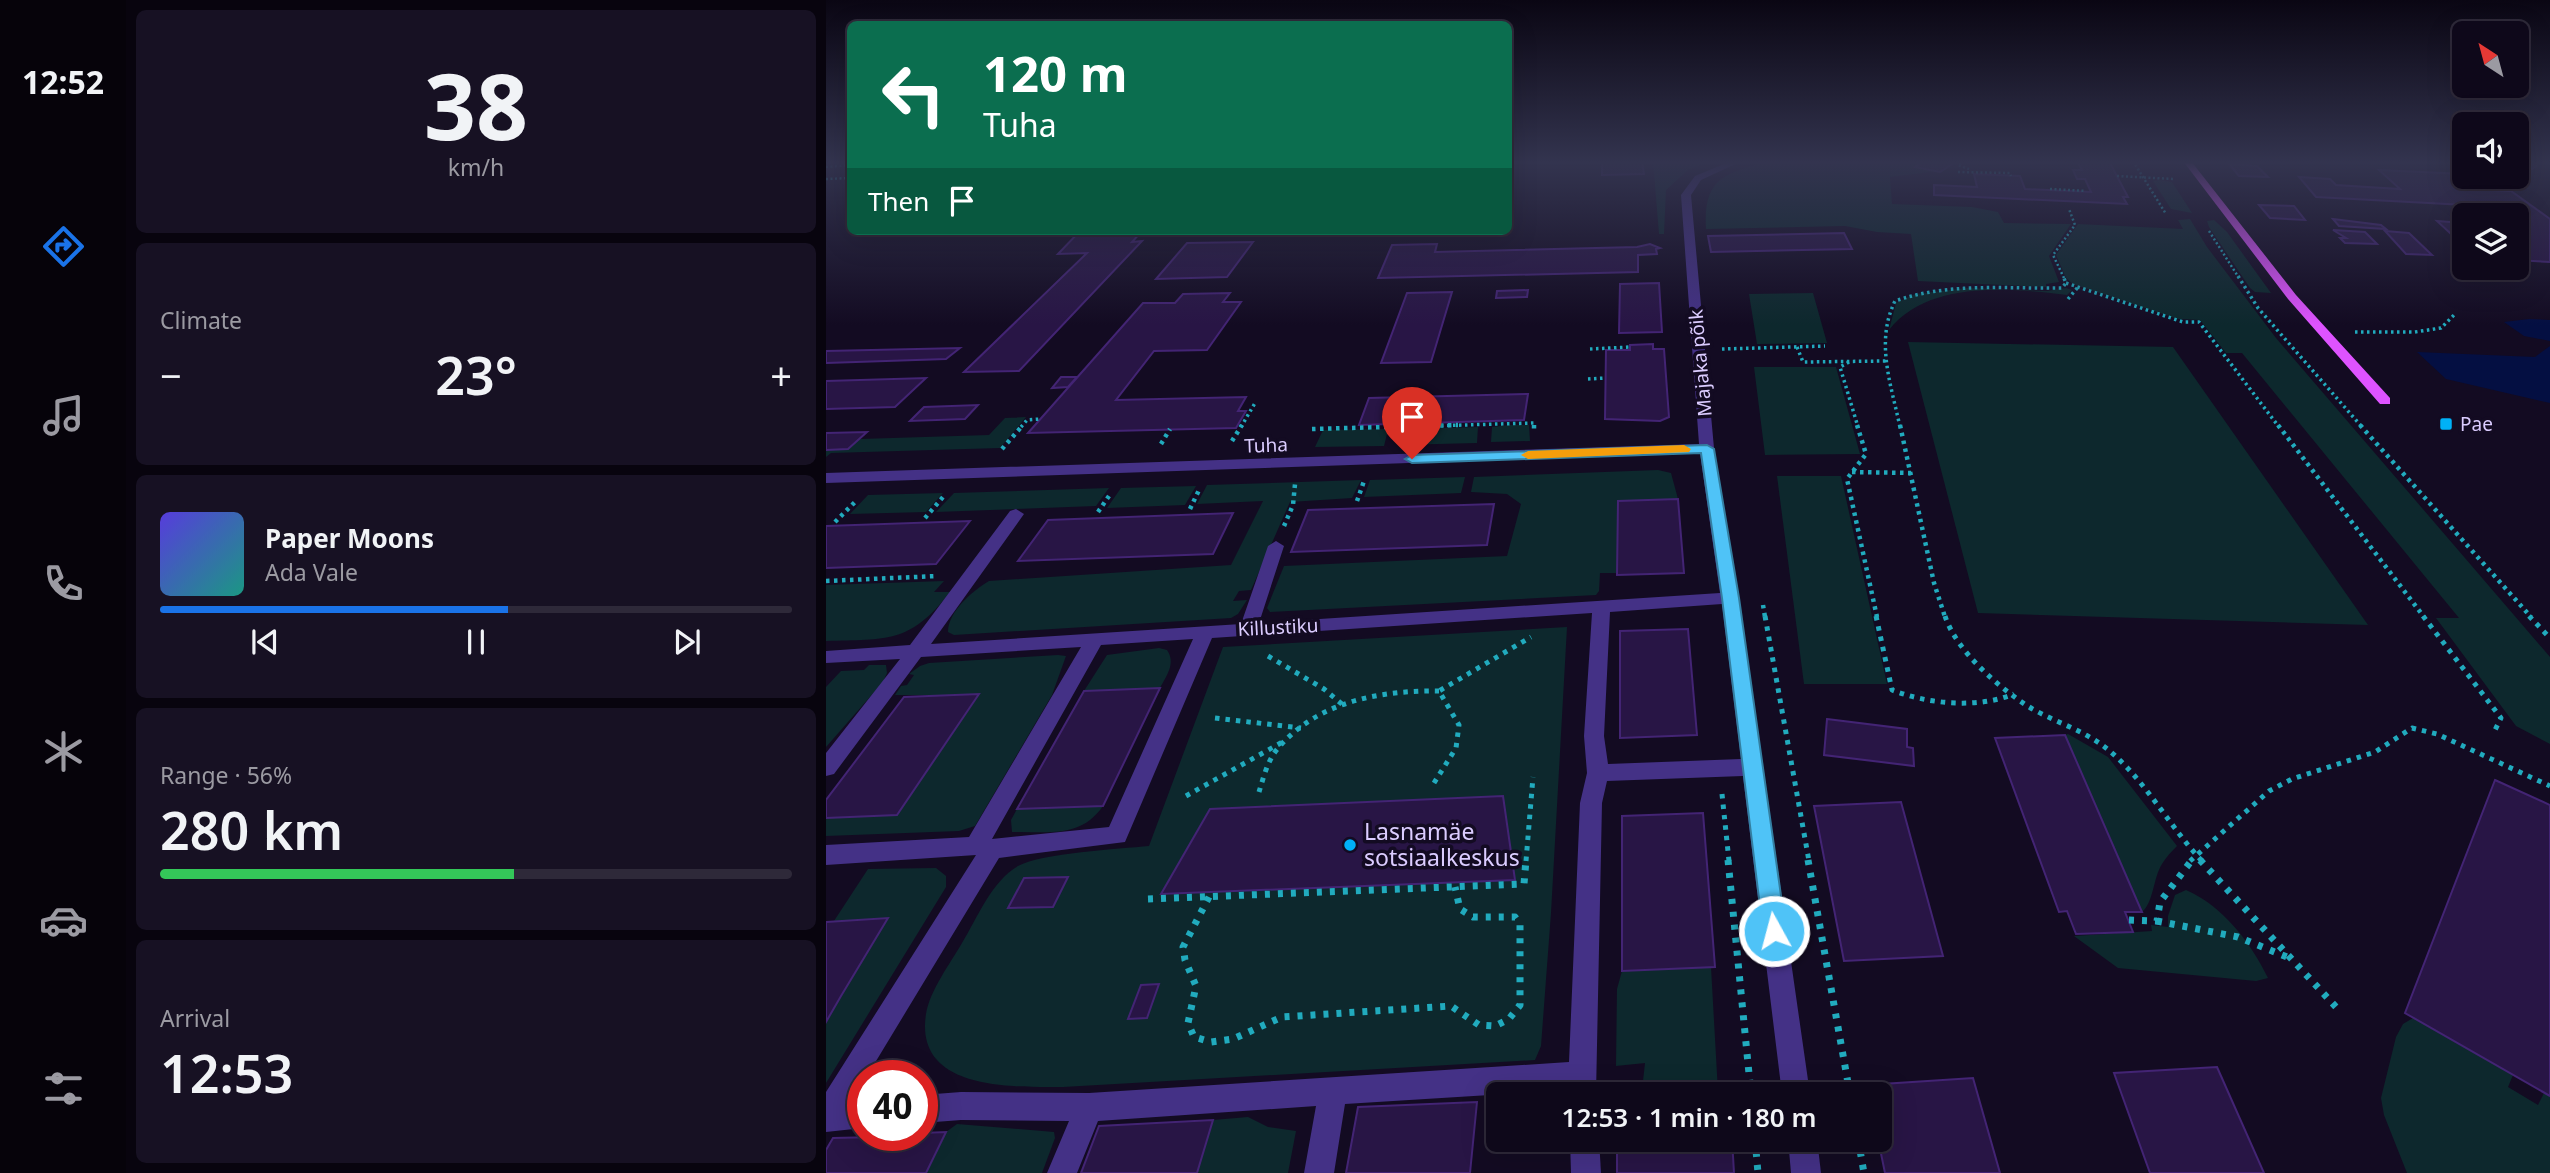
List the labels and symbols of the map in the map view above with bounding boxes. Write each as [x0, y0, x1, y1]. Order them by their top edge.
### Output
north arrow [2452, 21, 2529, 98]
street label: Majaka põik [1682, 308, 1718, 418]
pin [1382, 387, 1442, 459]
place label: Pae [2460, 411, 2493, 437]
marker: Pae [2438, 416, 2454, 432]
street label: Tuha [1244, 431, 1288, 459]
street label: Killustiku [1237, 612, 1319, 642]
place label: Lasnamäe sotsiaalkeskus [1364, 815, 1520, 873]
marker: Lasnamäe sotsiaalkeskus [1342, 837, 1358, 853]
position arrow [1737, 894, 1811, 968]
speed limit sign: 40 [847, 1060, 938, 1151]

